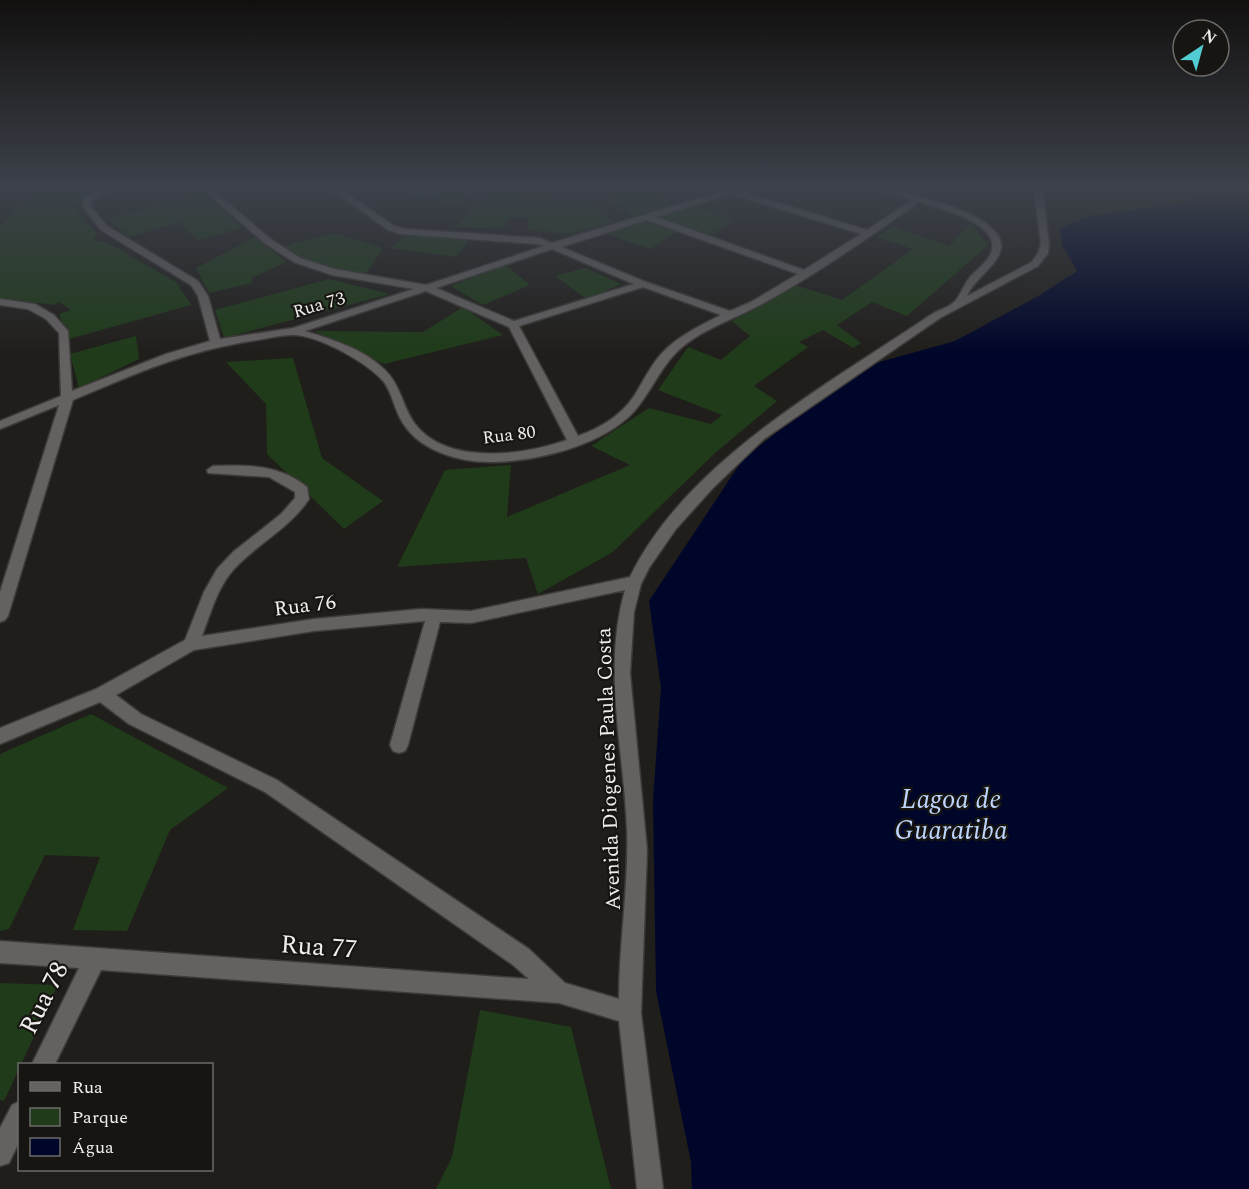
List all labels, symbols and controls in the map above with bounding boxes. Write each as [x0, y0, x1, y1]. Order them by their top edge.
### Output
north arrow [1171, 18, 1231, 78]
text: N [1197, 23, 1222, 50]
street label: Rua 73 [290, 285, 348, 325]
street label: Rua 80 [481, 418, 537, 452]
street label: Rua 76 [272, 586, 338, 626]
street label: Avenida Diogenes Paula Costa [588, 626, 630, 911]
water label: Lagoa de Guaratiba [894, 779, 1008, 852]
street label: Rua 77 [279, 924, 359, 970]
street label: Rua 78 [9, 955, 79, 1041]
legend [18, 1063, 213, 1171]
text: Rua [72, 1074, 103, 1101]
text: Parque [72, 1104, 128, 1131]
text: Água [72, 1134, 114, 1161]

